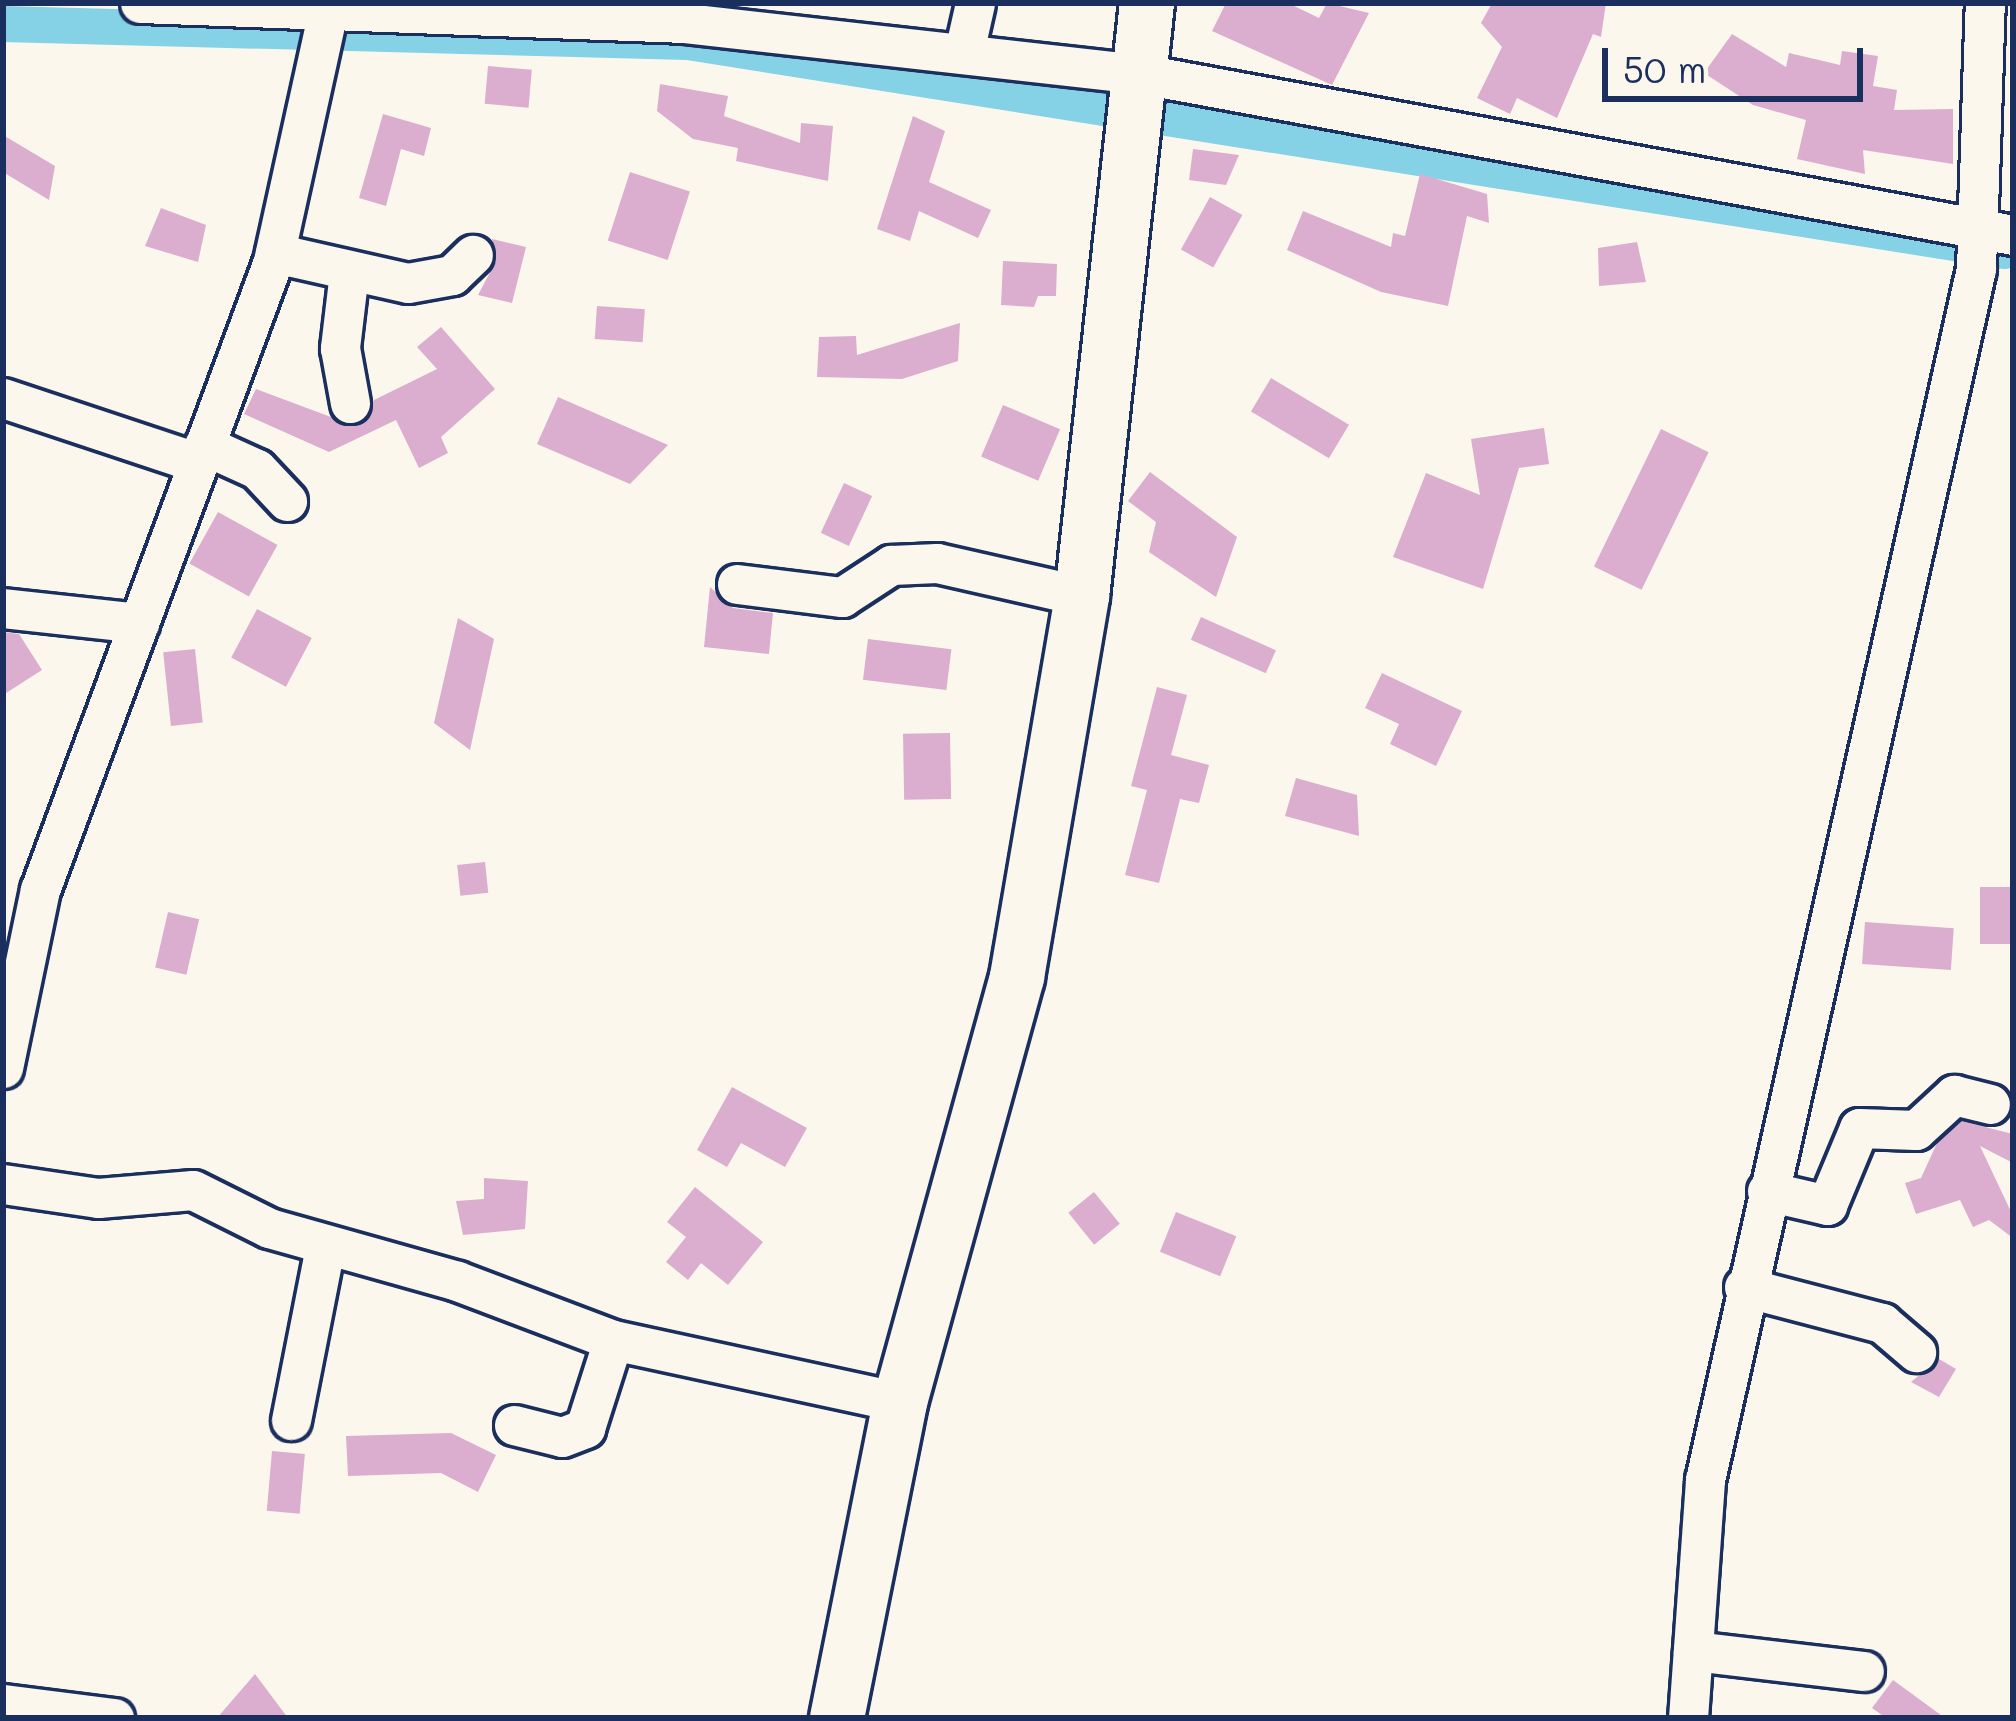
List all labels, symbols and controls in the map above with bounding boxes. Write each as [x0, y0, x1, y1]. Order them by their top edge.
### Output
scale bar [1608, 24, 1869, 98]
text: 50 m [1623, 45, 1706, 92]

